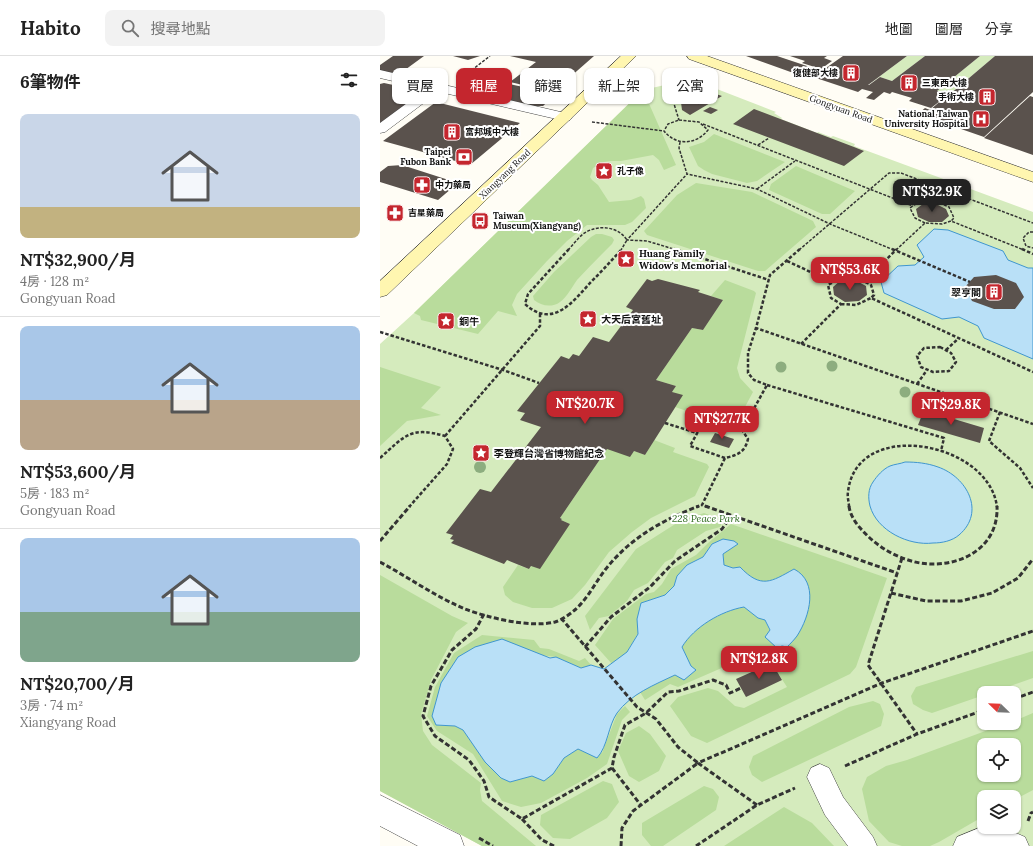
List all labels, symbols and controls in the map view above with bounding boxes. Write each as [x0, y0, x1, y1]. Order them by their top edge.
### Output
search box [105, 10, 385, 46]
text: Habito [20, 16, 81, 40]
icon: search [119, 17, 141, 39]
text: 搜尋地點 [151, 19, 211, 38]
text: 地圖 [885, 20, 913, 38]
text: 圖層 [935, 20, 963, 38]
text: 分享 [985, 20, 1013, 38]
building icon: 復健部大樓 [841, 63, 861, 83]
place label: 復健部大樓 [792, 67, 838, 78]
chip: 買屋 [392, 68, 448, 104]
chip: 租屋 [456, 68, 512, 104]
chip: 篩選 [520, 68, 576, 104]
chip: 新上架 [584, 68, 654, 104]
chip: 公寓 [662, 68, 718, 104]
icon: filters [338, 69, 360, 91]
text: 6筆物件 [20, 71, 81, 93]
building icon: 三東西大樓 [899, 73, 919, 93]
place label: 三東西大樓 [922, 77, 967, 88]
building icon: 手術大樓 [977, 87, 997, 107]
place label: 手術大樓 [938, 91, 974, 102]
street label: Gongyuan Road [808, 92, 875, 125]
place label: National Taiwan University Hospital [885, 108, 968, 129]
hospital icon: National Taiwan University Hospital [971, 109, 991, 129]
building icon: 富邦城中大樓 [442, 122, 462, 142]
place label: 富邦城中大樓 [465, 126, 519, 137]
icon: home [154, 140, 226, 212]
place label: Taipei Fubon Bank [400, 146, 452, 167]
street label: Xiangyang Road [477, 146, 533, 201]
bank icon: Taipei Fubon Bank [454, 147, 474, 167]
place icon: 孔子像 [594, 161, 614, 181]
place label: 孔子像 [617, 165, 644, 176]
pharmacy icon: 中力藥局 [412, 175, 432, 195]
place label: 中力藥局 [435, 179, 471, 190]
pin: NT$32.9K [891, 179, 973, 213]
text: NT$32.9K [902, 183, 962, 200]
pharmacy icon: 吉星藥局 [385, 203, 405, 223]
place label: 吉星藥局 [408, 207, 444, 218]
place label: Taiwan Museum(Xiangyang) [493, 210, 581, 232]
bus stop icon: Taiwan Museum(Xiangyang) [470, 211, 490, 231]
place label: Huang Family Widow's Memorial [639, 247, 727, 272]
text: NT$32,900/月 [20, 249, 136, 271]
place icon: Huang Family Widow's Memorial [616, 249, 636, 269]
pin: NT$53.6K [809, 257, 891, 291]
text: NT$53.6K [820, 261, 880, 278]
text: 4房 · 128 m² [20, 273, 89, 290]
building icon: 翠亨閣 [984, 282, 1004, 302]
place label: 翠亨閣 [951, 286, 981, 299]
text: Gongyuan Road [20, 290, 116, 307]
place icon: 大天后宮舊址 [578, 309, 598, 329]
place icon: 銅牛 [436, 311, 456, 331]
place label: 大天后宮舊址 [601, 313, 661, 326]
place label: 銅牛 [459, 315, 479, 328]
icon: home [154, 352, 226, 424]
pin: NT$20.7K [544, 391, 626, 425]
pin: NT$29.8K [910, 392, 992, 426]
text: NT$20.7K [555, 395, 615, 412]
text: NT$29.8K [921, 396, 981, 413]
pin: NT$27.7K [681, 406, 763, 440]
text: NT$27.7K [694, 410, 750, 427]
place icon: 李登輝台灣省博物館紀念 [471, 443, 491, 463]
place label: 李登輝台灣省博物館紀念 [494, 447, 604, 460]
text: NT$53,600/月 [20, 461, 136, 483]
text: 5房 · 183 m² [20, 485, 90, 502]
text: Gongyuan Road [20, 502, 116, 519]
park label: 228 Peace Park [672, 512, 740, 525]
icon: home [154, 564, 226, 636]
pin: NT$12.8K [718, 646, 800, 680]
text: NT$12.8K [730, 650, 788, 667]
text: NT$20,700/月 [20, 673, 135, 695]
north arrow [977, 686, 1021, 730]
map controls [977, 686, 1021, 834]
text: 3房 · 74 m² [20, 697, 83, 714]
text: Xiangyang Road [20, 714, 116, 731]
button: locate [977, 738, 1021, 782]
button: layers [977, 790, 1021, 834]

